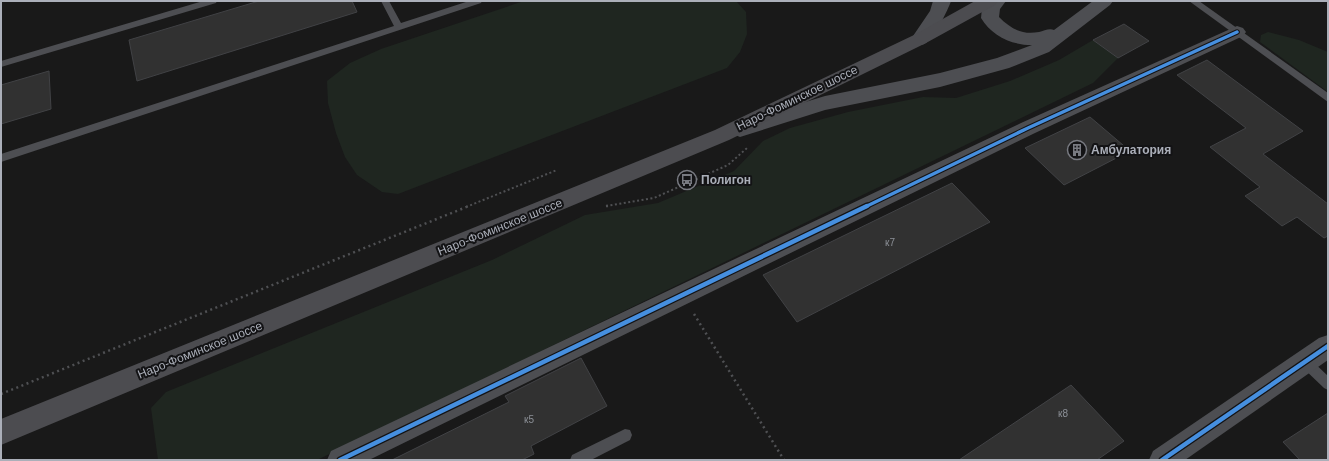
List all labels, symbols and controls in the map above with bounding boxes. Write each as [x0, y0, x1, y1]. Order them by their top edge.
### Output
street label: Наро-Фоминское шоссе [734, 62, 860, 133]
building icon: Амбулатория [1066, 139, 1088, 161]
place label: Амбулатория [1091, 143, 1171, 157]
bus stop icon: Полигон [676, 169, 698, 191]
place label: Полигон [701, 173, 751, 187]
street label: Наро-Фоминское шоссе [436, 195, 565, 258]
house number: к7 [885, 237, 895, 248]
street label: Наро-Фоминское шоссе [136, 318, 265, 381]
house number: к8 [1058, 408, 1068, 419]
house number: к5 [524, 414, 534, 425]

